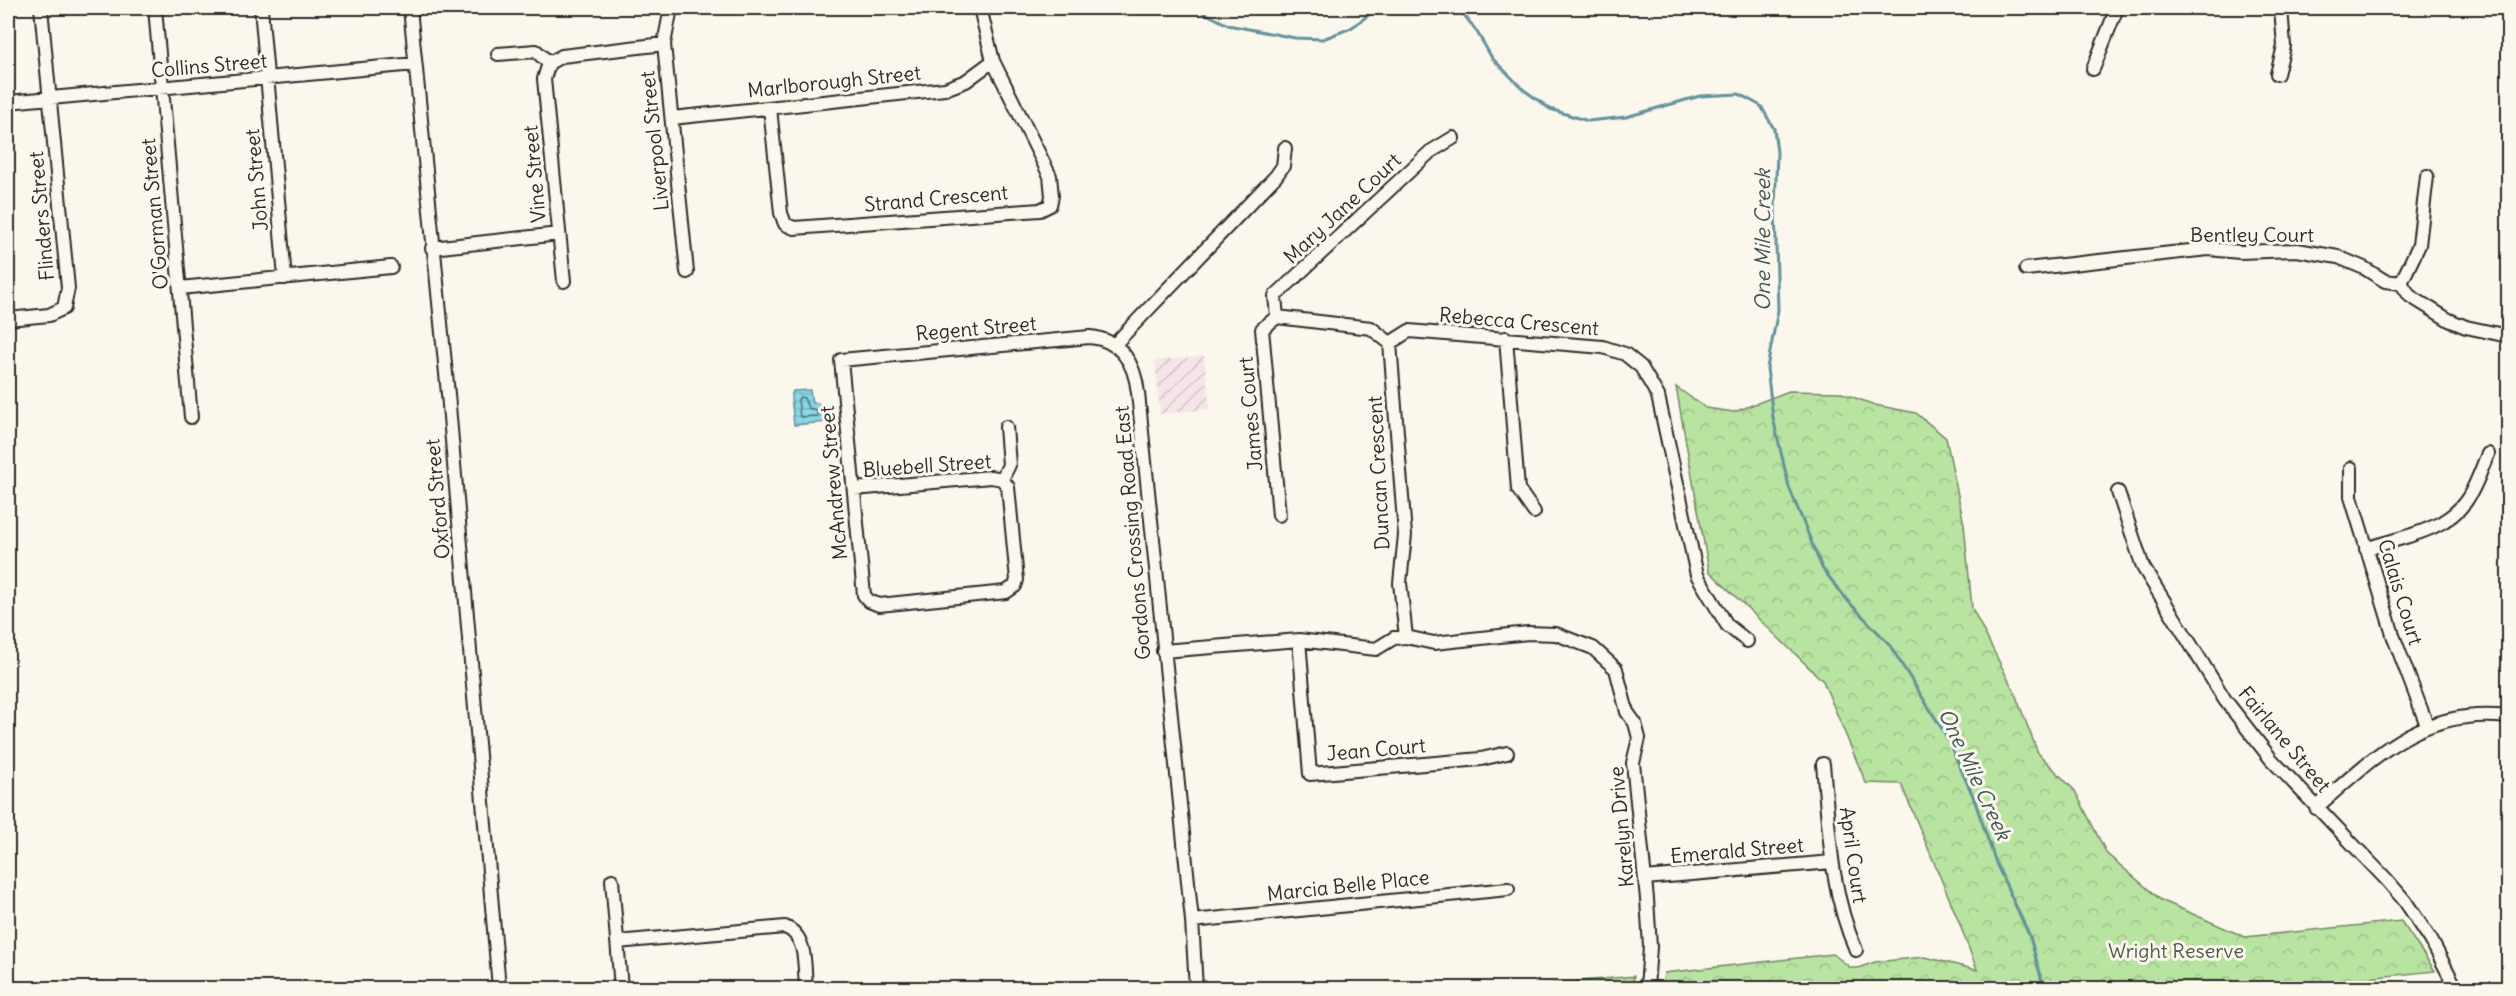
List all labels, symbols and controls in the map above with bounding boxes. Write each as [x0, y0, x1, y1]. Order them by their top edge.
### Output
street label: Collins Street [150, 47, 268, 83]
street label: Marlborough Street [746, 59, 922, 103]
street label: Liverpool Street [634, 70, 674, 212]
street label: Vine Street [517, 124, 551, 224]
street label: John Street [239, 128, 273, 232]
street label: O'Gorman Street [135, 137, 173, 291]
street label: Mary Jane Court [1278, 147, 1406, 269]
street label: Flinders Street [23, 150, 59, 282]
water label: One Mile Creek [1749, 168, 1776, 311]
street label: Strand Crescent [863, 179, 1009, 217]
street label: Bentley Court [2190, 222, 2314, 247]
street label: Rebecca Crescent [1438, 302, 1600, 340]
street label: Regent Street [914, 310, 1038, 346]
street label: James Court [1233, 356, 1267, 472]
street label: Duncan Crescent [1361, 395, 1395, 551]
street label: McAndrew Street [814, 405, 852, 561]
street label: Gordons Crossing Road East [1108, 405, 1156, 661]
street label: Oxford Street [419, 438, 455, 560]
street label: Bluebell Street [862, 448, 992, 482]
street label: Calais Court [2373, 536, 2429, 648]
street label: Fairlane Street [2233, 681, 2337, 797]
water label: One Mile Creek [1933, 704, 2018, 845]
street label: Jean Court [1325, 732, 1427, 766]
street label: Karelyn Drive [1603, 765, 1639, 889]
street label: April Court [1835, 805, 1873, 905]
street label: Emerald Street [1669, 832, 1805, 868]
street label: Marcia Belle Place [1266, 864, 1430, 906]
park label: Wright Reserve [2108, 938, 2244, 963]

